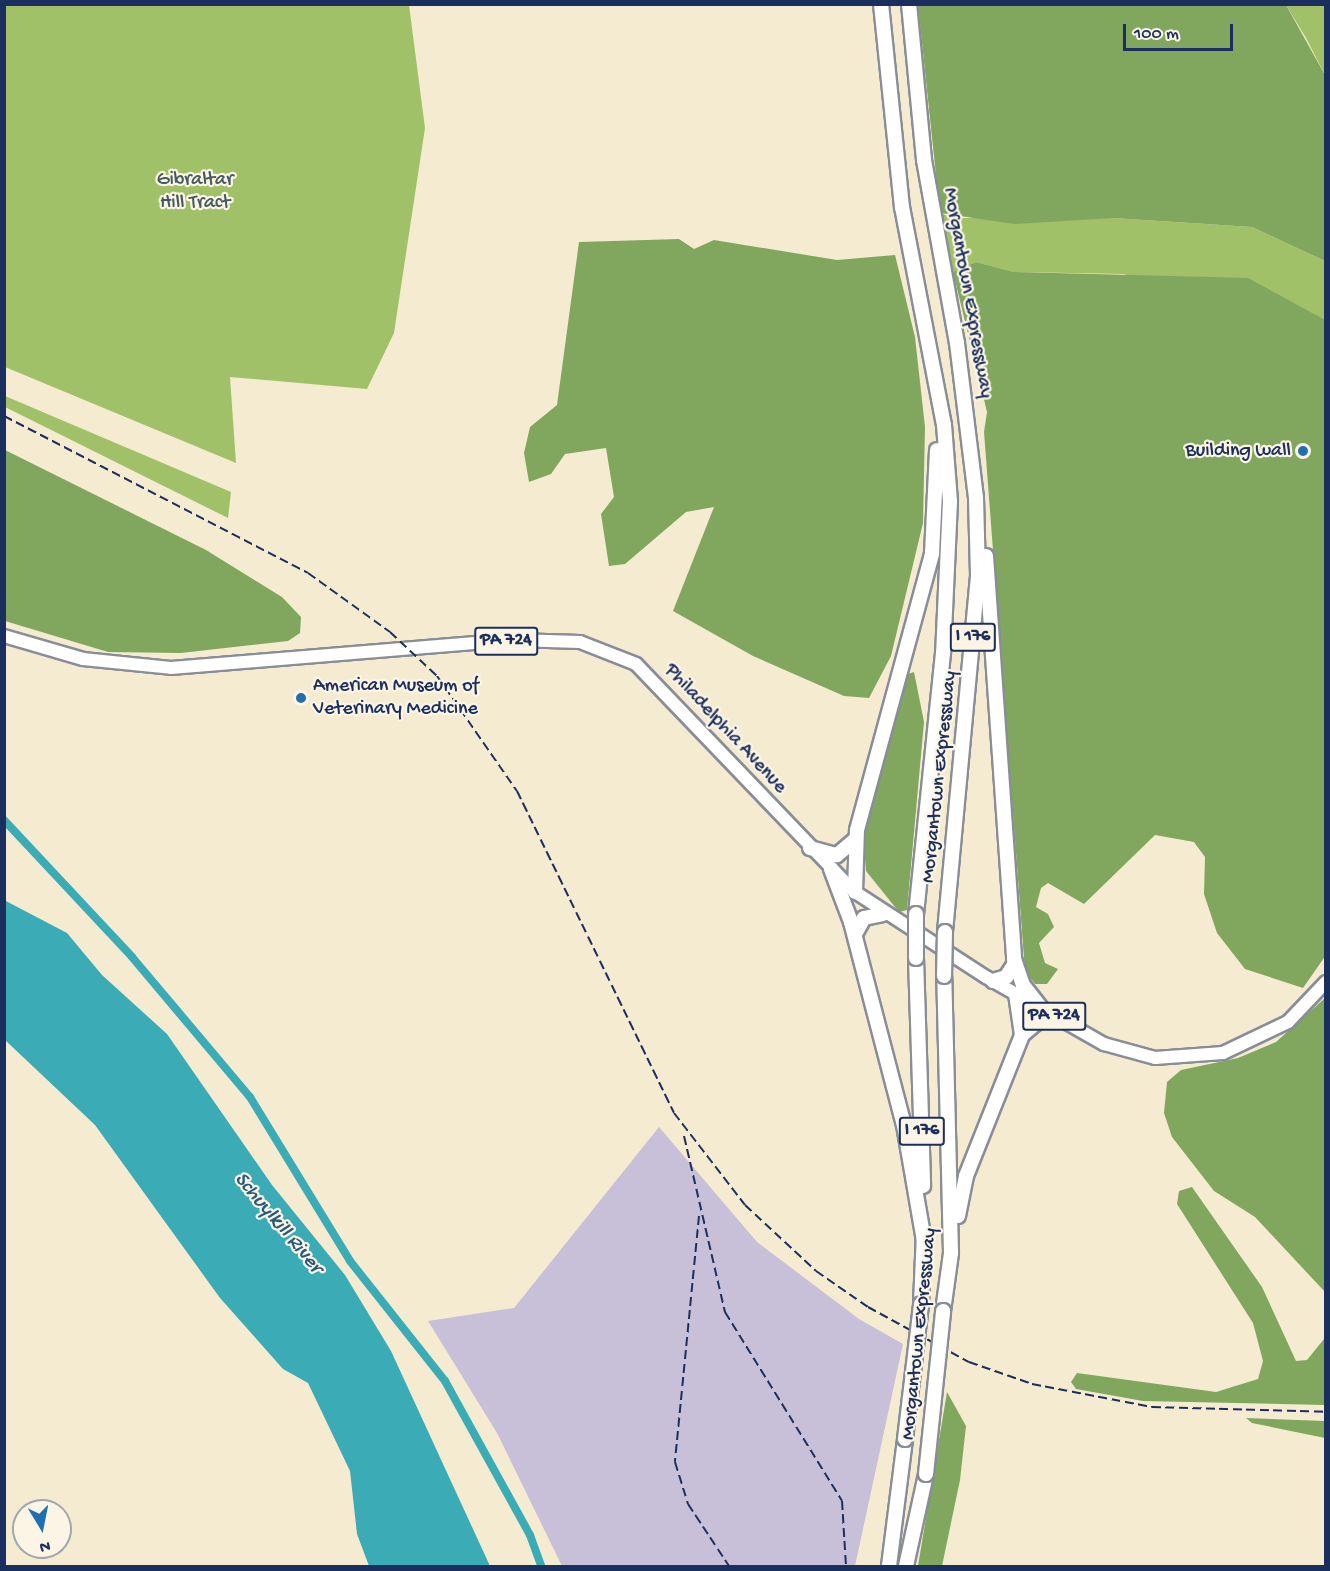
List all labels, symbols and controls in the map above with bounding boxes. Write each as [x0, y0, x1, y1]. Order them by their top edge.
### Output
scale bar [1126, 12, 1236, 50]
text: 100 m [1134, 24, 1179, 45]
park label: Gibraltar Hill Tract [157, 169, 233, 216]
street label: Morgantown Expressway [937, 186, 997, 400]
place label: Building wall [1186, 439, 1291, 463]
marker: Building wall [1296, 444, 1310, 458]
road number: I 176 [949, 622, 997, 652]
road number: PA 724 [473, 626, 539, 656]
street label: Philadelphia Avenue [659, 659, 791, 799]
street label: Morgantown Expressway [917, 670, 963, 884]
place label: American Museum of Veterinary Medicine [313, 674, 479, 721]
marker: American Museum of Veterinary Medicine [294, 691, 308, 705]
road number: PA 724 [1021, 1001, 1087, 1031]
road number: I 176 [898, 1116, 946, 1146]
water label: Schuylkill River [227, 1168, 327, 1280]
street label: Morgantown Expressway [897, 1227, 943, 1441]
north arrow [12, 1499, 72, 1559]
text: N [38, 1535, 52, 1556]

